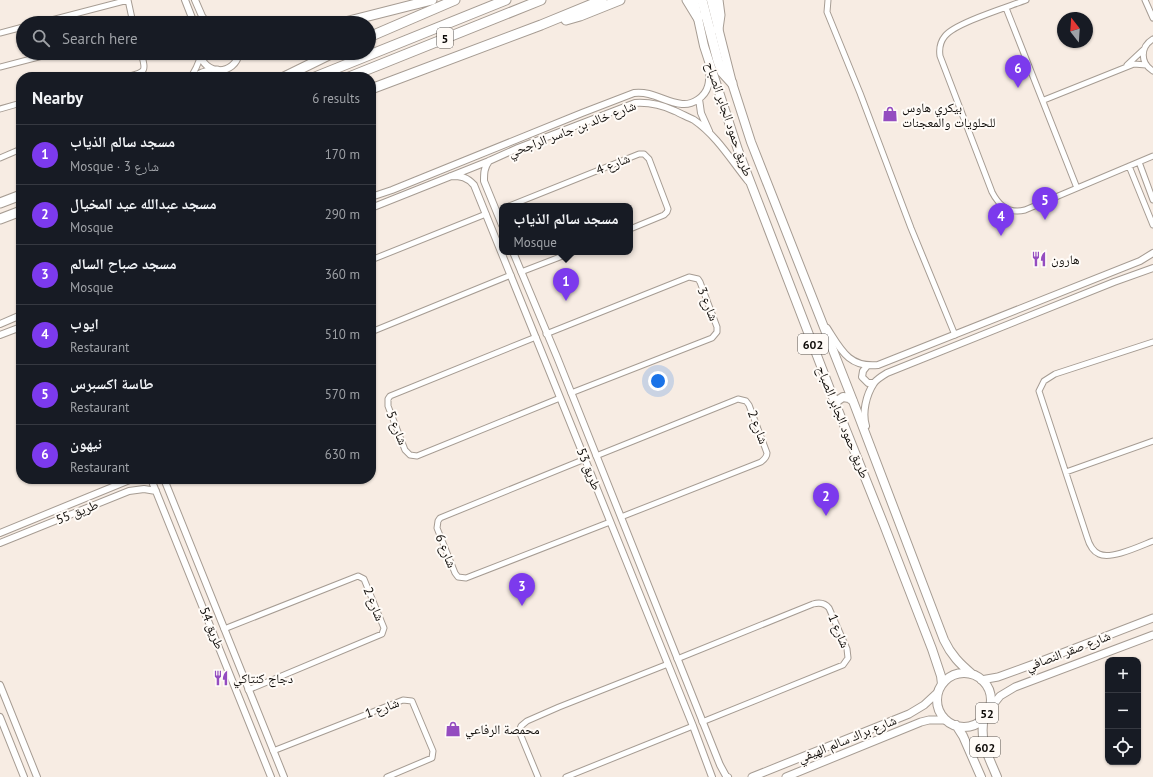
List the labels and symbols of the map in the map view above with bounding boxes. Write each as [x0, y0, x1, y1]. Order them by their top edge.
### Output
north arrow [1057, 12, 1093, 48]
road number: 5 [437, 28, 453, 48]
pin: 6 [1005, 55, 1031, 88]
street label: طريق حمود الجابر الصباح [700, 59, 757, 179]
street label: شارع خالد بن جاسر الراجحي [506, 97, 639, 163]
place label: بيكري هاوس للحلويات والمعجنات [902, 99, 996, 131]
shop icon: بيكري هاوس للحلويات والمعجنات [881, 105, 899, 123]
street label: شارع 4 [593, 150, 633, 179]
pin: 5 [1032, 187, 1058, 220]
pin: 4 [988, 203, 1014, 236]
restaurant icon: هارون [1030, 250, 1048, 268]
place label: هارون [1051, 251, 1080, 268]
pin: 1 [553, 268, 579, 301]
street label: شارع 3 [693, 284, 722, 324]
road number: 602 [798, 334, 828, 354]
street label: طريق حمود الجابر الصباح [812, 363, 873, 481]
your location [648, 371, 668, 391]
street label: شارع 2 [743, 407, 772, 447]
street label: شارع 5 [382, 408, 411, 448]
street label: طريق 53 [573, 445, 605, 493]
pin: 2 [813, 483, 839, 516]
street label: طريق 55 [53, 496, 101, 528]
street label: شارع 6 [431, 531, 460, 571]
pin: 3 [509, 573, 535, 606]
street label: شارع 2 [359, 584, 388, 624]
street label: طريق 54 [196, 604, 228, 652]
street label: شارع 1 [823, 611, 854, 651]
street label: شارع صقر النصافي [1023, 627, 1114, 677]
restaurant icon: دجاج كنتاكي [212, 669, 230, 687]
place label: دجاج كنتاكي [233, 670, 293, 689]
street label: شارع 1 [363, 694, 402, 723]
road number: 52 [976, 703, 998, 723]
street label: شارع براك سالم الهيفي [795, 711, 900, 769]
shop icon: محمصة الرفاعي [444, 720, 462, 738]
place label: محمصة الرفاعي [465, 721, 540, 740]
road number: 602 [970, 737, 1000, 757]

